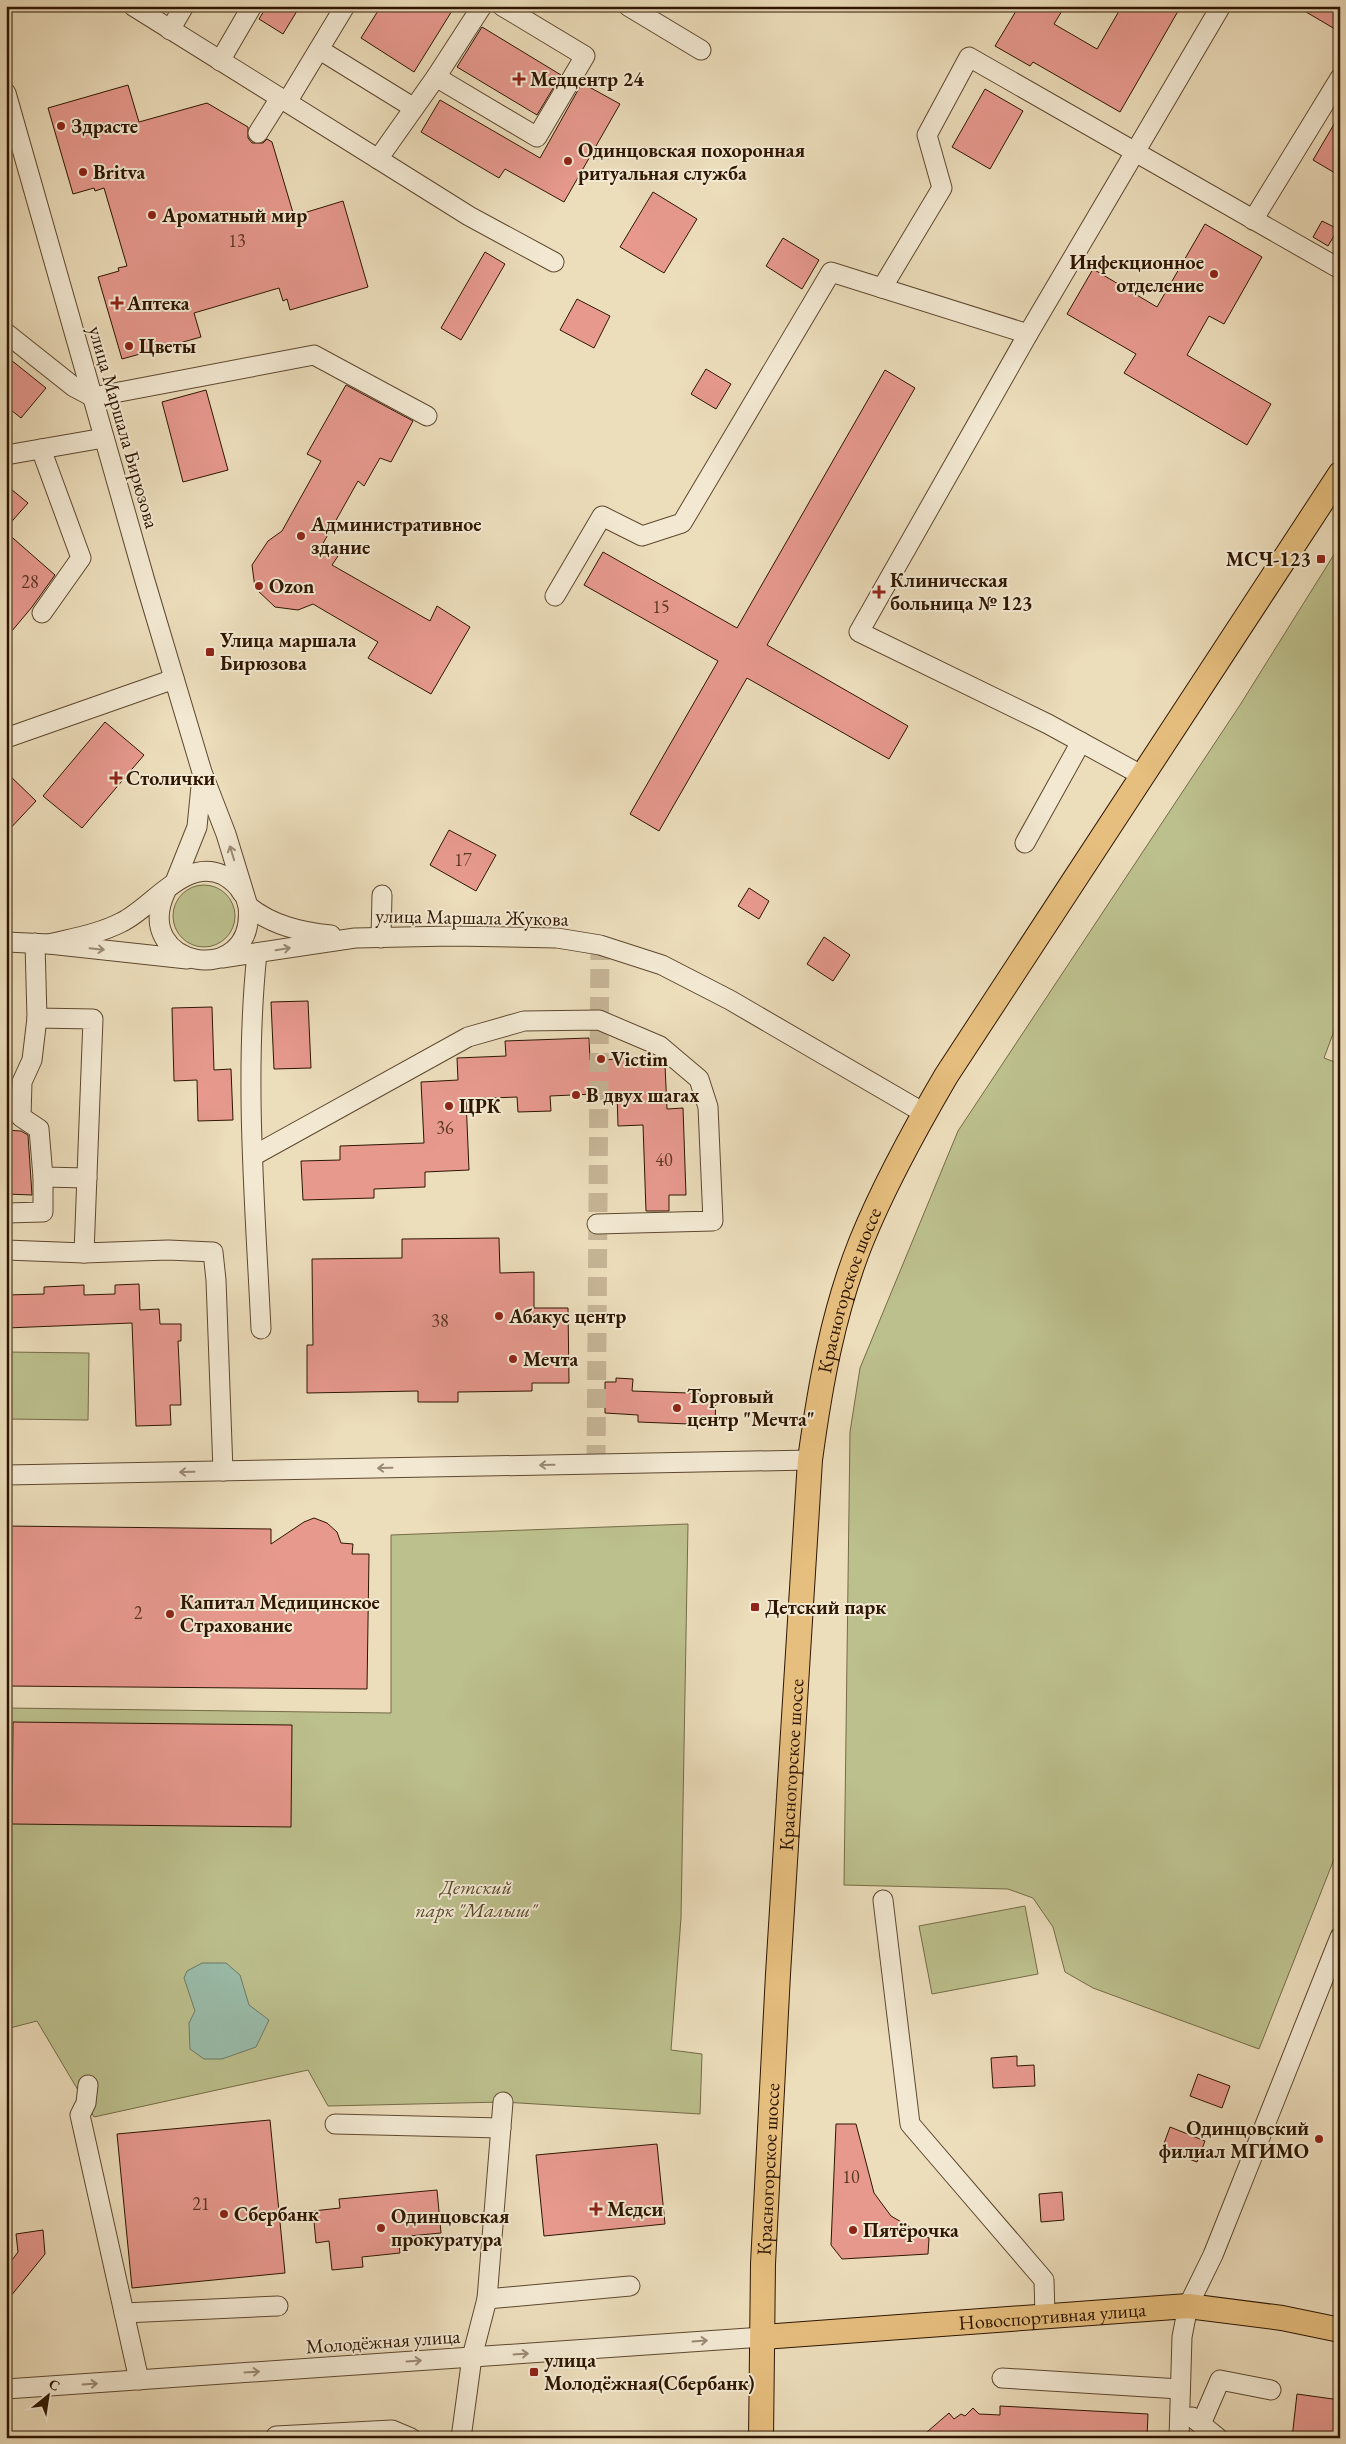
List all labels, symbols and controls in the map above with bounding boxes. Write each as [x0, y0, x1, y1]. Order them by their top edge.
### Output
place label: Медцентр 24 [530, 66, 644, 92]
marker: Медцентр 24 [512, 72, 526, 86]
place label: Здрасте [71, 113, 138, 139]
marker: Здрасте [55, 120, 67, 132]
place label: Одинцовская похоронная ритуальная служба [578, 137, 806, 186]
marker: Одинцовская похоронная ритуальная служба [562, 155, 574, 167]
place label: Britva [93, 159, 145, 185]
marker: Britva [77, 166, 89, 178]
place label: Ароматный мир [161, 202, 307, 228]
marker: Ароматный мир [146, 209, 158, 221]
house number: 13 [228, 229, 246, 252]
place label: Инфекционное отделение [1069, 249, 1204, 298]
marker: Инфекционное отделение [1208, 268, 1220, 280]
place label: Аптека [126, 290, 190, 316]
marker: Аптека [111, 297, 123, 309]
street label: улица Маршала Бирюзова [83, 323, 165, 531]
place label: Цветы [139, 333, 196, 359]
marker: Цветы [123, 340, 135, 352]
place label: Административное здание [310, 511, 482, 560]
marker: Административное здание [295, 530, 307, 542]
place label: МСЧ-123 [1226, 546, 1311, 572]
marker: МСЧ-123 [1315, 553, 1327, 565]
place label: Клиническая больница № 123 [890, 567, 1033, 616]
house number: 28 [21, 570, 39, 593]
place label: Ozon [269, 573, 314, 599]
marker: Ozon [253, 580, 265, 592]
marker: Клиническая больница № 123 [872, 585, 886, 599]
house number: 15 [652, 595, 670, 618]
place label: Улица маршала Бирюзова [219, 627, 357, 676]
marker: Улица маршала Бирюзова [204, 646, 216, 658]
place label: Столички [126, 765, 216, 791]
marker: Столички [110, 772, 122, 784]
one-way arrow [226, 846, 236, 862]
house number: 17 [454, 848, 472, 871]
street label: улица Маршала Жукова [375, 902, 569, 932]
one-way arrow [89, 944, 105, 954]
one-way arrow [275, 944, 291, 954]
place label: Victim [611, 1046, 668, 1072]
marker: Victim [595, 1053, 607, 1065]
place label: В двух шагах [586, 1082, 699, 1108]
marker: В двух шагах [570, 1089, 582, 1101]
place label: ЦРК [459, 1093, 502, 1119]
marker: ЦРК [443, 1100, 455, 1112]
house number: 36 [436, 1116, 454, 1139]
house number: 40 [655, 1148, 673, 1171]
street label: Красногорское шоссе [811, 1203, 887, 1375]
place label: Абакус центр [508, 1303, 626, 1329]
house number: 38 [431, 1309, 449, 1332]
marker: Абакус центр [493, 1310, 505, 1322]
place label: Мечта [523, 1346, 579, 1372]
marker: Мечта [507, 1353, 519, 1365]
place label: Торговый центр "Мечта" [687, 1383, 815, 1432]
marker: Торговый центр "Мечта" [671, 1402, 683, 1414]
one-way arrow [539, 1460, 556, 1470]
one-way arrow [377, 1463, 393, 1473]
one-way arrow [179, 1467, 196, 1477]
place label: Капитал Медицинское Страхование [180, 1589, 380, 1638]
place label: Детский парк [765, 1594, 886, 1620]
house number: 2 [134, 1601, 143, 1624]
marker: Детский парк [749, 1601, 761, 1613]
marker: Капитал Медицинское Страхование [164, 1608, 176, 1620]
street label: Красногорское шоссе [773, 1678, 809, 1852]
park label: Детский парк "Малыш" [415, 1874, 539, 1923]
street label: Красногорское шоссе [750, 2082, 785, 2256]
place label: Одинцовский филиал МГИМО [1159, 2115, 1309, 2164]
marker: Одинцовский филиал МГИМО [1313, 2133, 1325, 2145]
house number: 10 [842, 2165, 860, 2188]
house number: 21 [192, 2192, 210, 2215]
place label: Медси [607, 2196, 664, 2222]
place label: Сбербанк [234, 2201, 319, 2227]
marker: Медси [589, 2202, 603, 2216]
place label: Одинцовская прокуратура [391, 2203, 510, 2252]
marker: Сбербанк [218, 2208, 230, 2220]
place label: Пятёрочка [863, 2217, 959, 2243]
marker: Одинцовская прокуратура [375, 2222, 387, 2234]
marker: Пятёрочка [847, 2224, 859, 2236]
street label: Новоспортивная улица [958, 2296, 1147, 2336]
street label: Молодёжная улица [305, 2323, 461, 2359]
one-way arrow [692, 2337, 708, 2346]
place label: улица Молодёжная(Сбербанк) [544, 2347, 755, 2396]
one-way arrow [513, 2349, 529, 2358]
one-way arrow [406, 2357, 422, 2366]
marker: улица Молодёжная(Сбербанк) [528, 2366, 540, 2378]
one-way arrow [244, 2368, 260, 2377]
north arrow [22, 2372, 72, 2422]
text: С [46, 2374, 63, 2395]
one-way arrow [82, 2379, 98, 2388]

